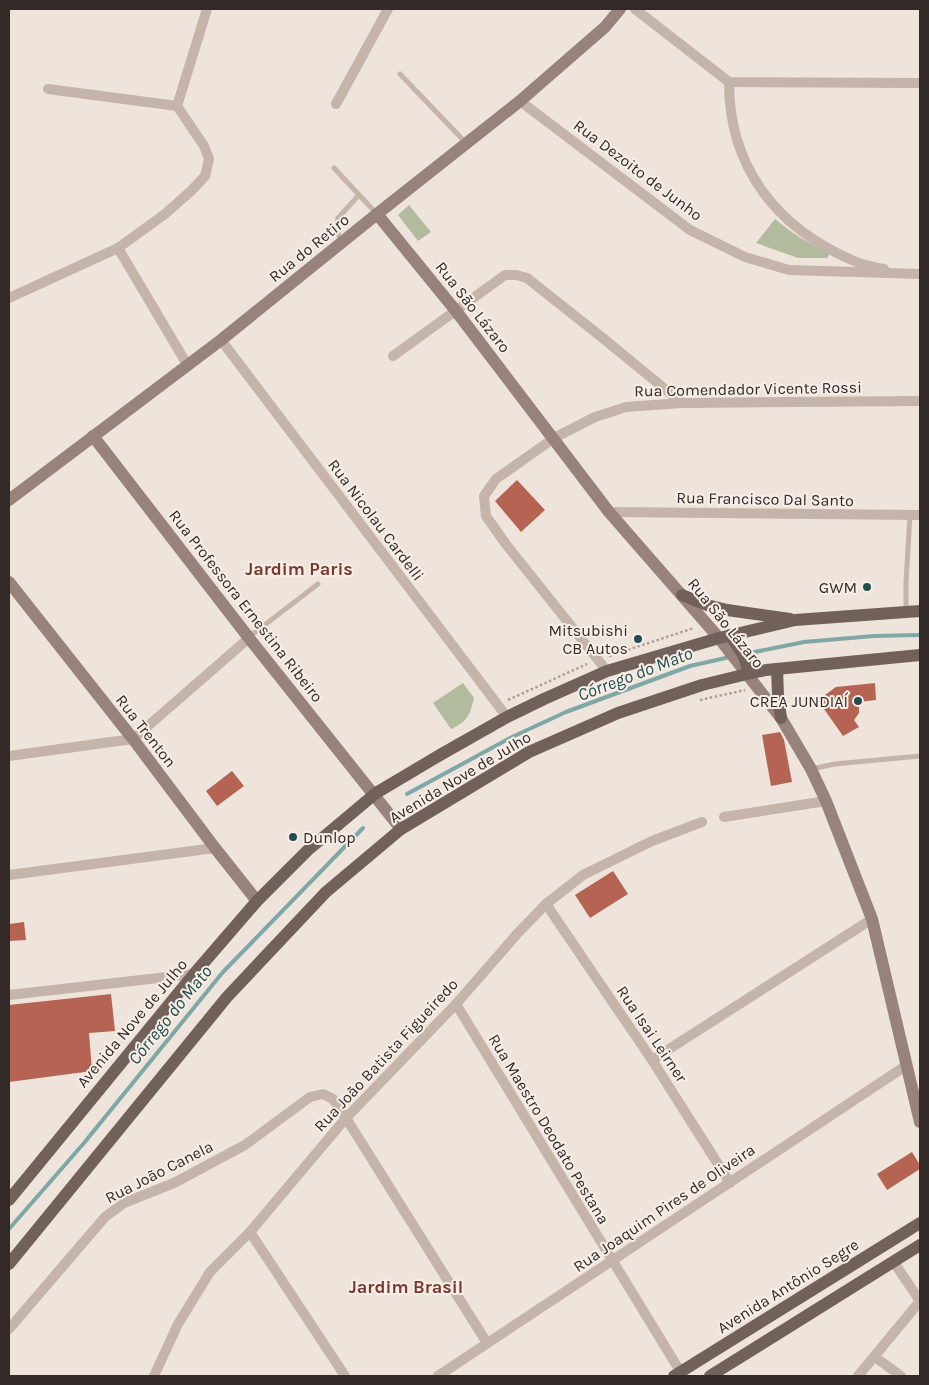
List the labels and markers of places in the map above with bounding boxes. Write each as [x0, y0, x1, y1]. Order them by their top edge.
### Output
place label: GWM [819, 578, 857, 597]
marker: GWM [861, 581, 873, 593]
place label: Mitsubishi CB Autos [548, 621, 628, 658]
marker: Mitsubishi CB Autos [632, 633, 644, 645]
place label: CREA JUNDIAÍ [750, 692, 849, 711]
marker: CREA JUNDIAÍ [852, 695, 864, 707]
place label: Dunlop [303, 828, 355, 847]
marker: Dunlop [287, 831, 299, 843]

